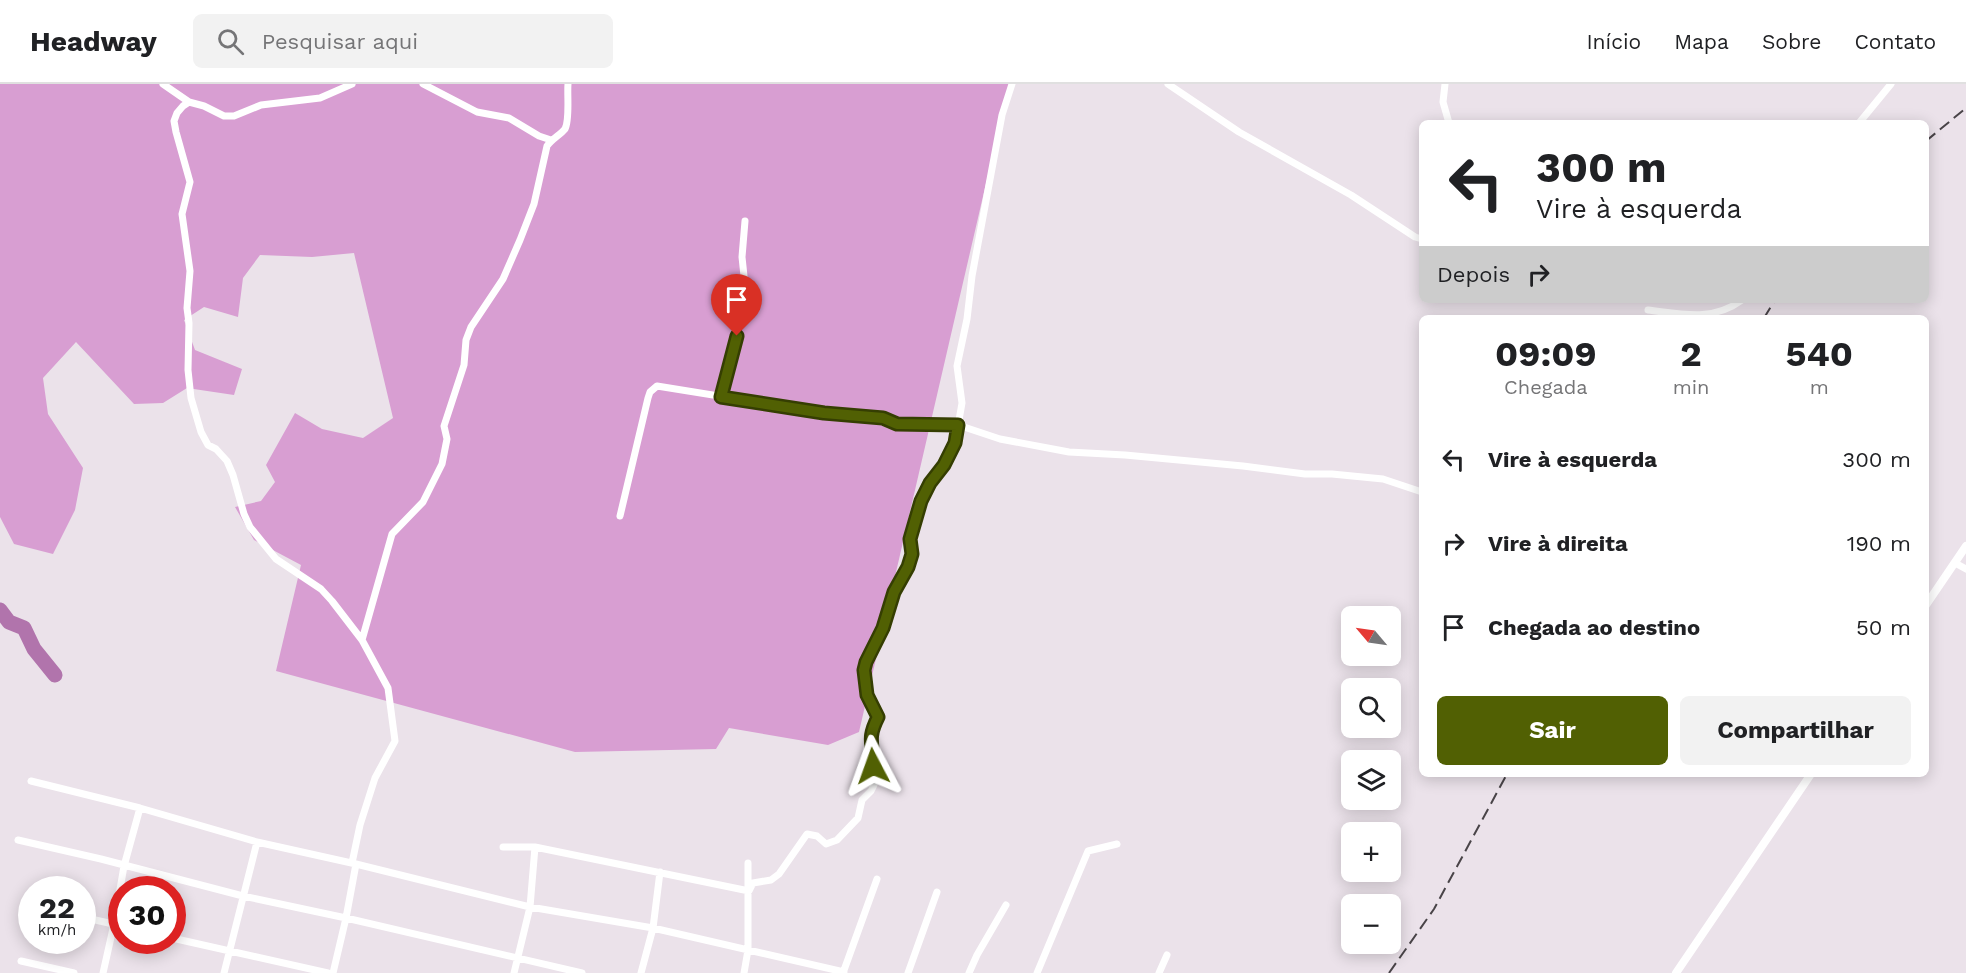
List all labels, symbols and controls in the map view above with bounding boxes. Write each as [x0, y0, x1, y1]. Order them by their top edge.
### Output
search box [193, 14, 613, 68]
text: Headway [30, 25, 157, 58]
icon: search [214, 25, 247, 58]
text: Pesquisar aqui [262, 29, 418, 54]
text: Início [1586, 29, 1641, 54]
text: Mapa [1674, 29, 1729, 54]
text: Sobre [1762, 29, 1821, 54]
text: Contato [1854, 29, 1936, 54]
text: 300 m [1536, 143, 1667, 192]
icon: left [1437, 144, 1515, 222]
text: Vire à esquerda [1536, 193, 1742, 225]
icon: right [1522, 258, 1555, 291]
text: Depois [1437, 262, 1510, 287]
pin [711, 274, 762, 336]
icon: arrive [720, 283, 753, 316]
text: 09:09 [1495, 333, 1597, 375]
text: 2 [1680, 333, 1702, 375]
text: 540 [1786, 333, 1853, 375]
text: Chegada [1504, 375, 1588, 399]
text: min [1673, 375, 1709, 399]
text: m [1810, 375, 1829, 399]
icon: left [1437, 443, 1470, 476]
text: Vire à esquerda [1488, 447, 1657, 472]
text: 300 m [1842, 447, 1911, 472]
icon: right [1437, 527, 1470, 560]
text: Vire à direita [1488, 531, 1628, 556]
text: 190 m [1847, 531, 1911, 556]
north arrow [1341, 606, 1401, 666]
map controls [1341, 606, 1401, 954]
icon: arrive [1437, 611, 1470, 644]
text: Chegada ao destino [1488, 615, 1700, 640]
text: 50 m [1856, 615, 1911, 640]
button: search [1341, 678, 1401, 738]
button: Sair [1437, 696, 1668, 765]
button: Compartilhar [1680, 696, 1911, 765]
position arrow [841, 734, 905, 798]
button: layers [1341, 750, 1401, 810]
button: + [1341, 822, 1401, 882]
speed limit sign: 30 [108, 876, 186, 954]
text: 22 [39, 890, 75, 925]
button: − [1341, 894, 1401, 954]
text: km/h [38, 921, 76, 939]

